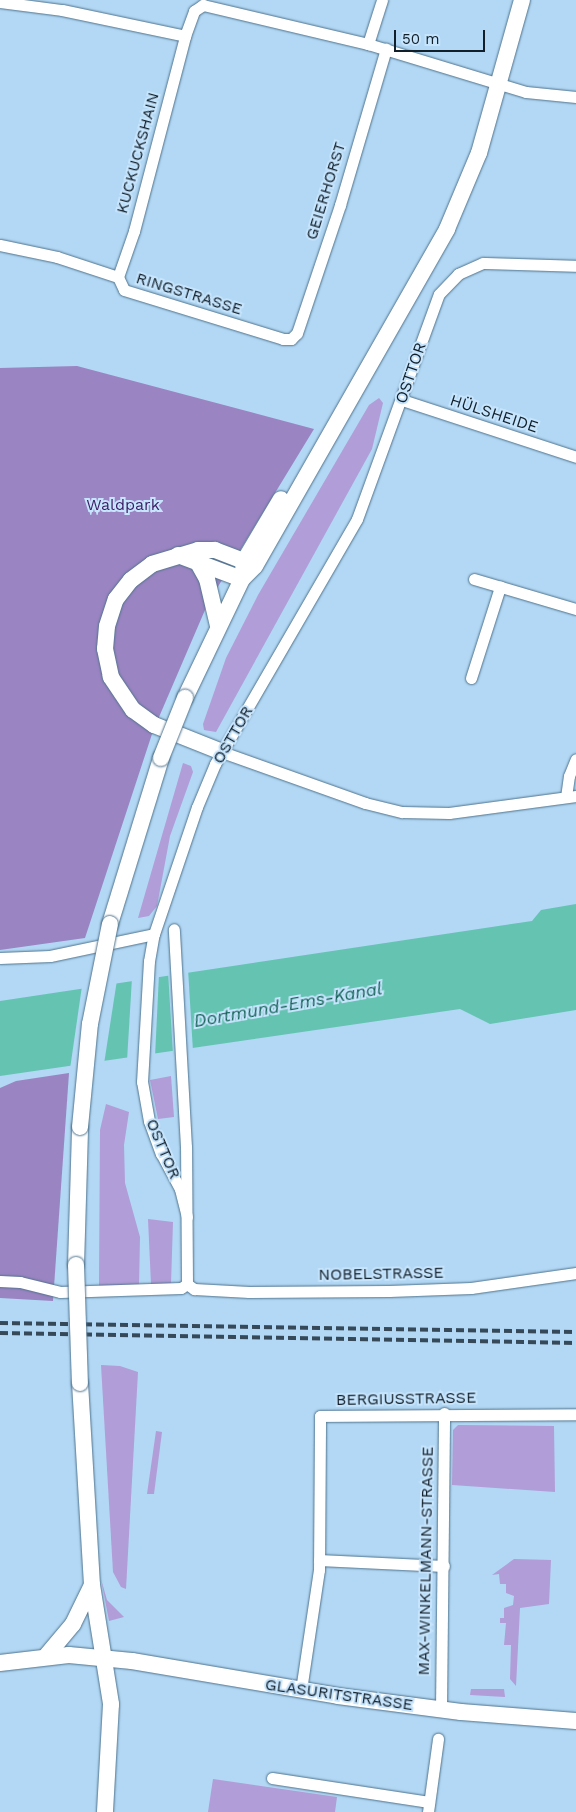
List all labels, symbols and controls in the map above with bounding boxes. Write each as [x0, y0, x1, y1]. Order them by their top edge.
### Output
scale bar [396, 20, 487, 52]
text: 50 m [402, 30, 439, 48]
street label: KUCKUCKSHAIN [113, 90, 163, 216]
street label: GEIERHORST [302, 140, 350, 242]
street label: RINGSTRASSE [134, 269, 244, 319]
street label: OSTTOR [392, 340, 430, 406]
street label: HÜLSHEIDE [448, 391, 540, 437]
park label: Waldpark [86, 495, 160, 515]
street label: OSTTOR [209, 703, 257, 767]
water label: Dortmund-Ems-Kanal [192, 978, 384, 1032]
street label: OSTTOR [142, 1116, 184, 1182]
street label: NOBELSTRASSE [318, 1263, 444, 1285]
street label: BERGIUSSTRASSE [336, 1388, 476, 1410]
street label: MAX-WINKELMANN-STRASSE [414, 1446, 438, 1676]
street label: GLASURITSTRASSE [264, 1675, 414, 1715]

